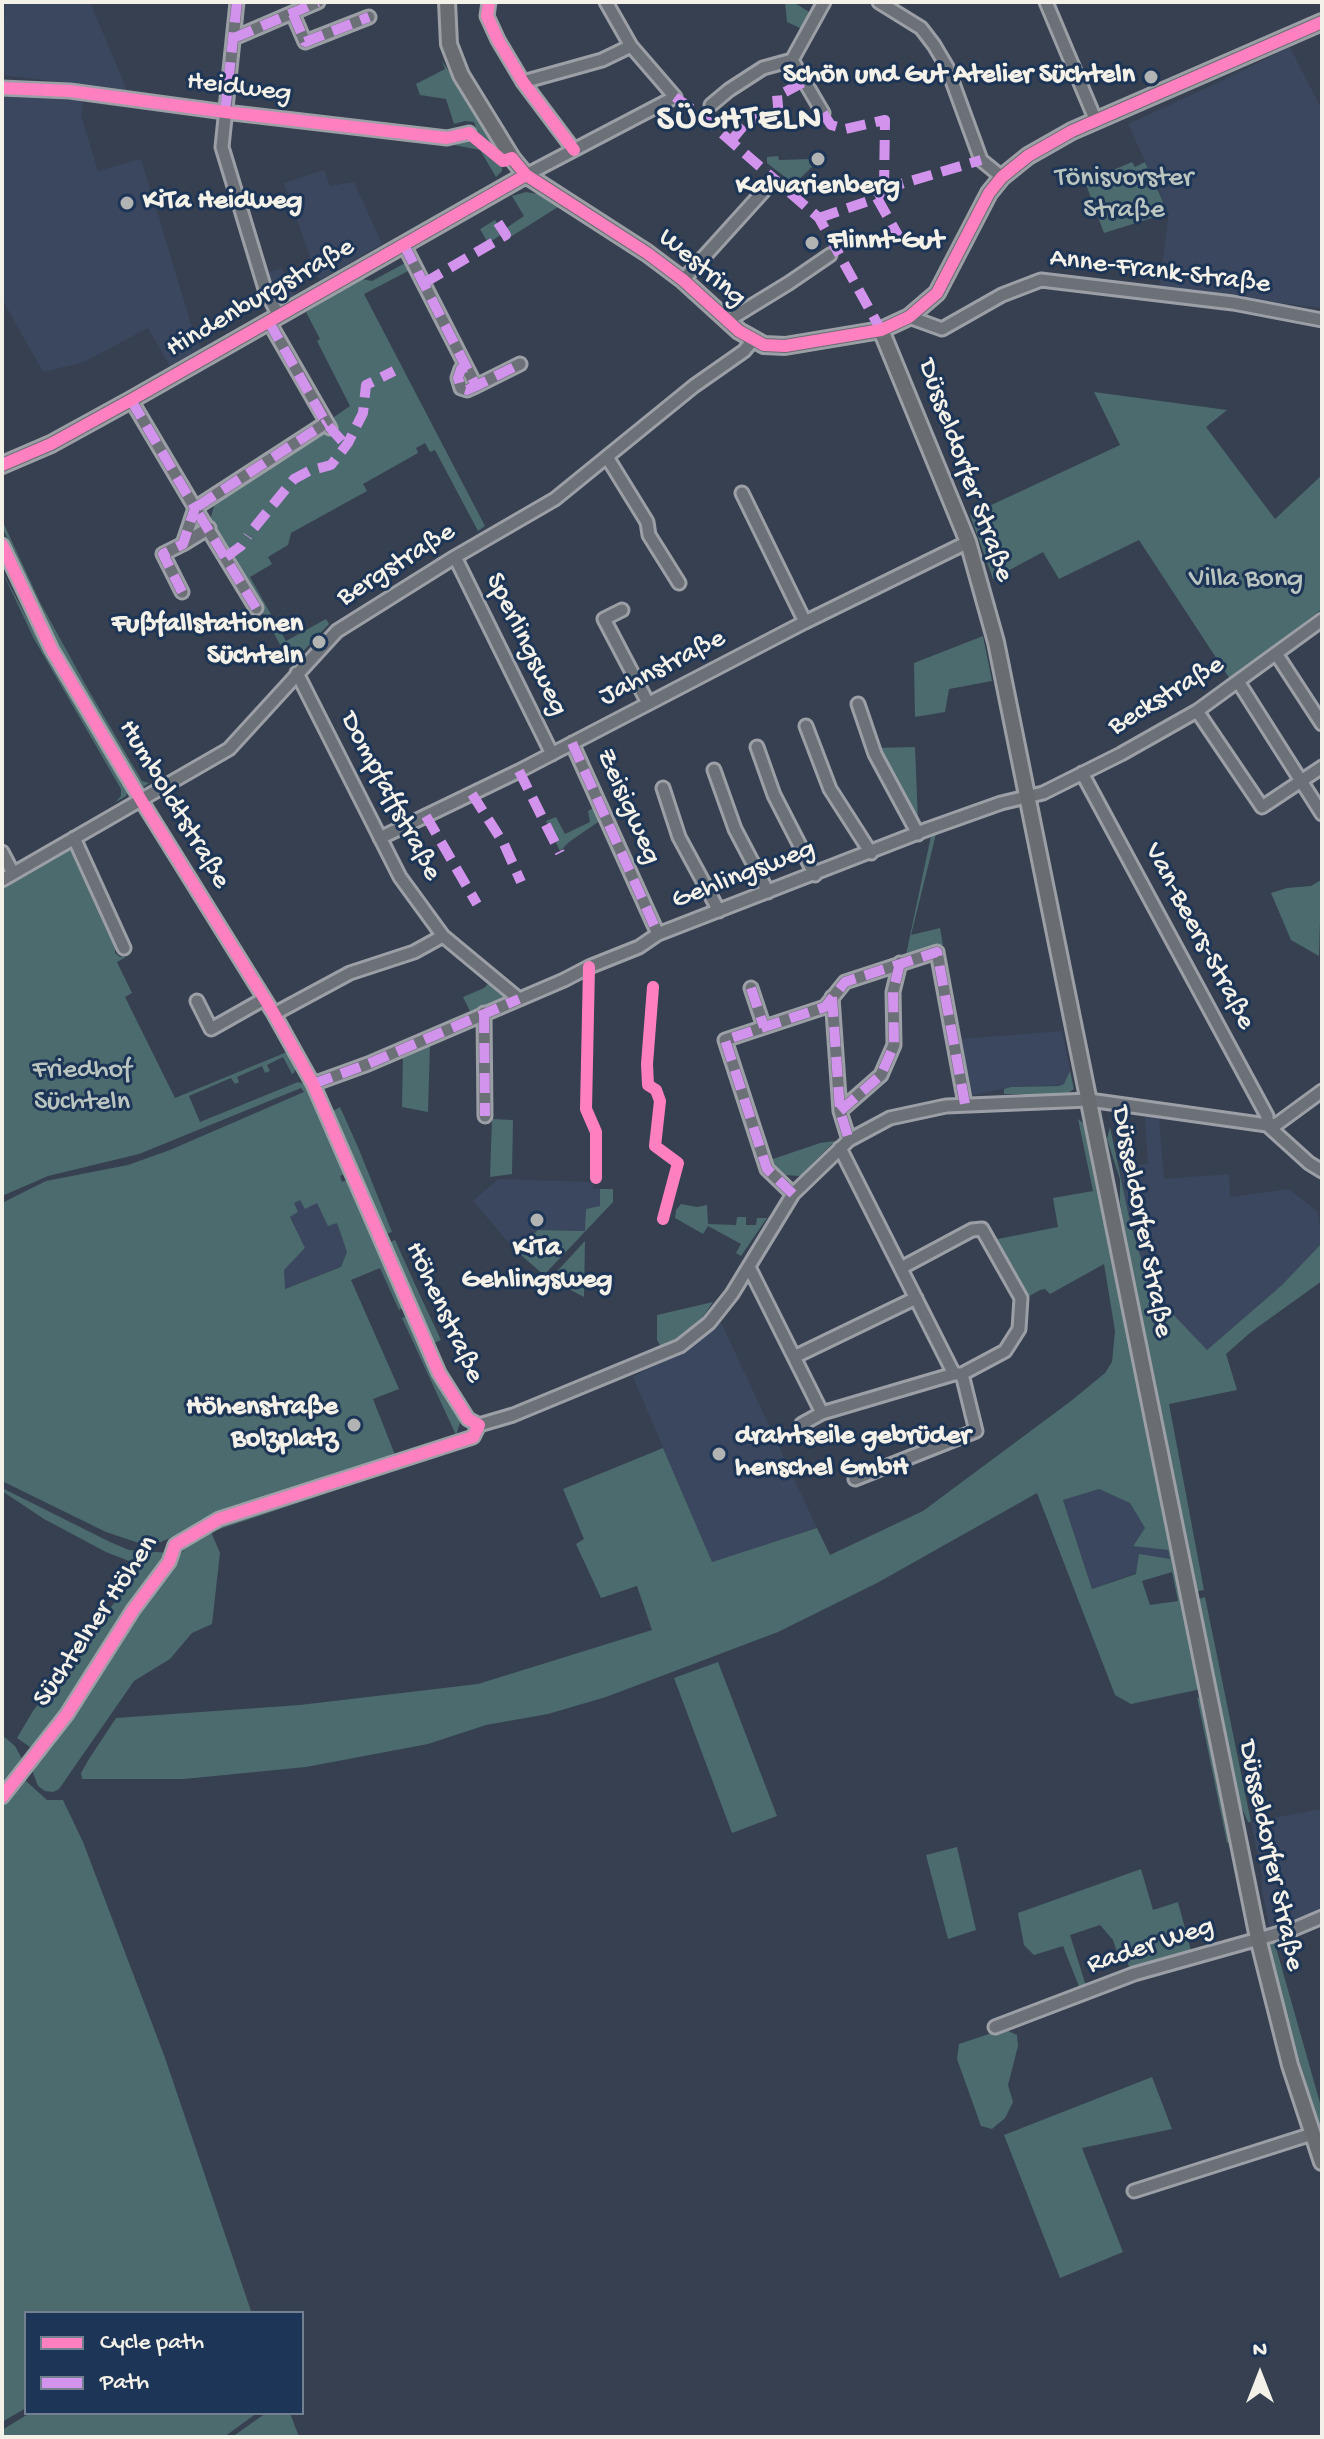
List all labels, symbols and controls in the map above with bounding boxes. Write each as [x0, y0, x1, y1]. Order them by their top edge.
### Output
place label: Schön und Gut Atelier Süchteln [783, 60, 1135, 94]
street label: Heidweg [185, 66, 293, 112]
marker: Schön und Gut Atelier Süchteln [1142, 68, 1160, 86]
district label: SÜCHTELN [657, 99, 823, 143]
marker: Kalvarienberg [809, 150, 827, 168]
park label: Tönisvorster Straße [1055, 163, 1193, 229]
place label: Kalvarienberg [736, 171, 900, 205]
place label: KiTa Heidweg [143, 186, 302, 220]
marker: KiTa Heidweg [118, 194, 136, 212]
street label: Westring [650, 222, 752, 316]
place label: Flinnt-Gut [828, 226, 944, 260]
street label: Hindenburgstraße [161, 231, 361, 367]
marker: Flinnt-Gut [803, 234, 821, 252]
street label: Anne-Frank-Straße [1048, 243, 1272, 303]
street label: Düsseldorfer Straße [908, 355, 1020, 587]
street label: Bergstraße [332, 516, 462, 616]
park label: Villa Bong [1189, 564, 1303, 598]
street label: Sperlingsweg [476, 568, 574, 722]
place label: Fußfallstationen Süchteln [112, 609, 303, 675]
street label: Jahnstraße [594, 623, 732, 715]
marker: Fußfallstationen Süchteln [310, 633, 328, 651]
street label: Beckstraße [1103, 649, 1231, 745]
street label: Dompfaffstraße [330, 707, 448, 887]
street label: Humboldtstraße [109, 714, 237, 896]
street label: Zeisigweg [587, 744, 667, 870]
street label: Gehlingsweg [667, 833, 821, 919]
street label: Van-Beers-Straße [1135, 838, 1261, 1036]
park label: Friedhof Süchteln [32, 1055, 132, 1121]
street label: Düsseldorfer Straße [1101, 1104, 1179, 1340]
marker: KiTa Gehlingsweg [528, 1211, 546, 1229]
place label: KiTa Gehlingsweg [461, 1233, 613, 1299]
street label: Höhenstraße [396, 1237, 490, 1389]
place label: Höhenstraße Bolzplatz [186, 1392, 338, 1458]
marker: Höhenstraße Bolzplatz [345, 1416, 363, 1434]
place label: drahtseile gebrüder henschel GmbH [735, 1421, 970, 1487]
marker: drahtseile gebrüder henschel GmbH [710, 1445, 728, 1463]
street label: Süchtelner Höhen [27, 1530, 167, 1714]
street label: Düsseldorfer Straße [1228, 1738, 1310, 1974]
street label: Rader Weg [1083, 1911, 1219, 1983]
legend [24, 2311, 304, 2415]
text: Cycle path [100, 2329, 204, 2358]
north arrow [1220, 2335, 1300, 2415]
text: N [1253, 2338, 1267, 2364]
text: Path [100, 2369, 149, 2398]

